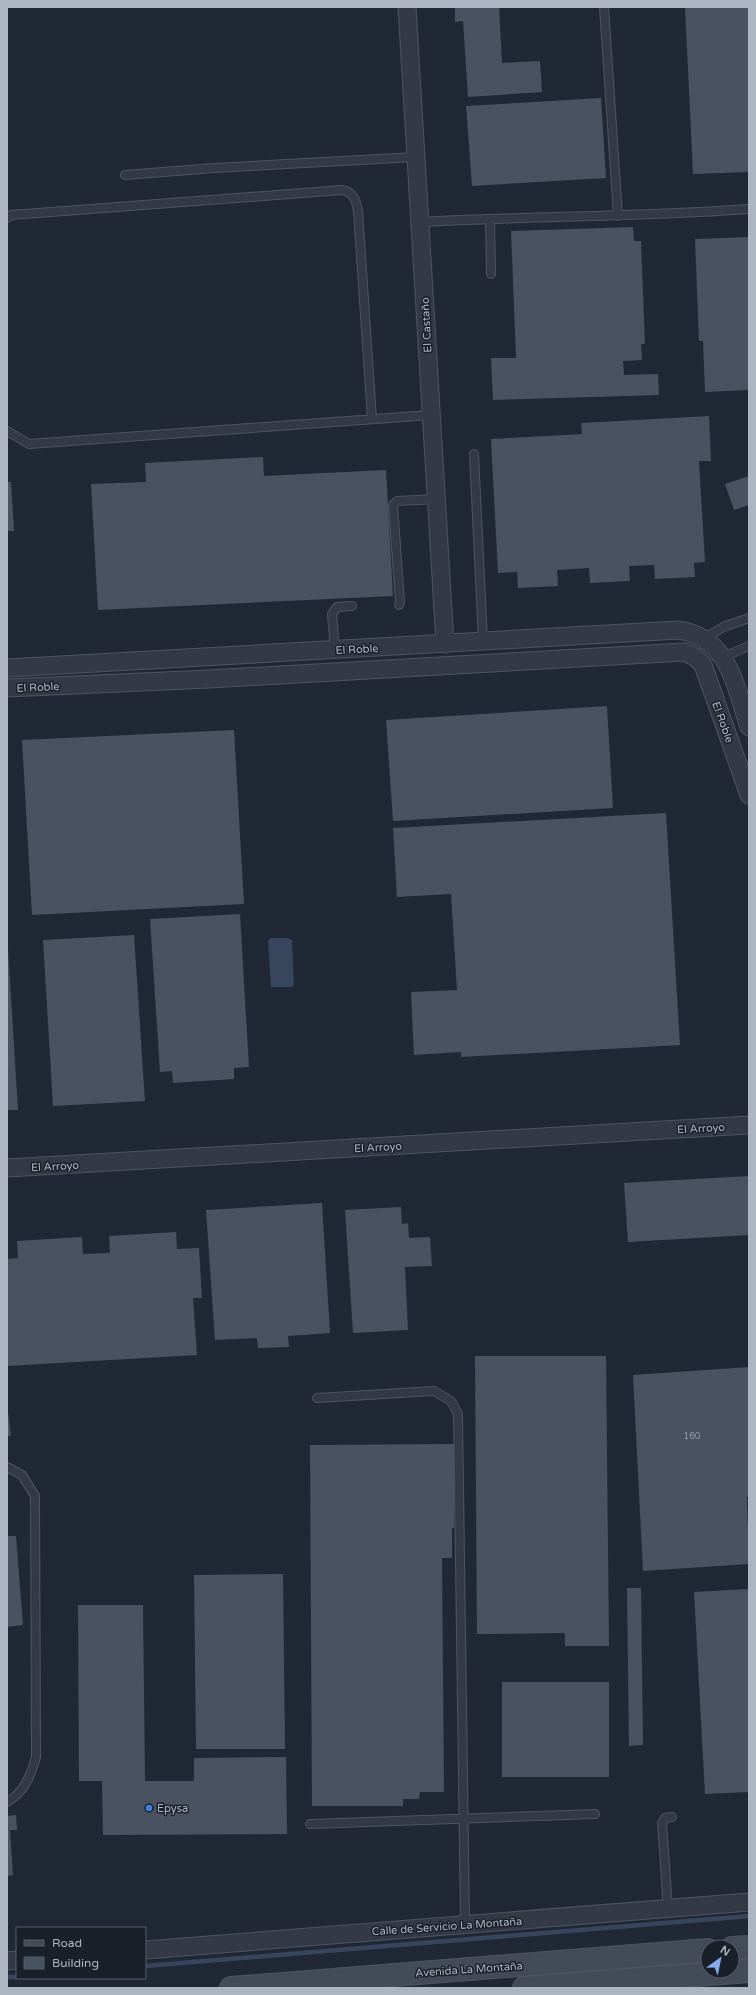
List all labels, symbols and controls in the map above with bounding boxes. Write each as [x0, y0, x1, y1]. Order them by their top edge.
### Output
street label: El Castaño [419, 297, 434, 353]
street label: El Roble [335, 642, 379, 657]
street label: El Roble [16, 680, 60, 695]
street label: El Roble [709, 700, 736, 745]
street label: El Arroyo [677, 1121, 726, 1136]
street label: El Arroyo [354, 1140, 403, 1155]
street label: El Arroyo [31, 1159, 80, 1174]
house number: 160 [684, 1431, 701, 1442]
place label: Epysa [157, 1802, 188, 1815]
marker: Epysa [144, 1803, 154, 1813]
street label: Calle de Servicio La Montaña [371, 1915, 523, 1938]
legend [16, 1927, 146, 1979]
text: Road [52, 1936, 82, 1950]
north arrow [700, 1939, 740, 1979]
text: N [718, 1943, 732, 1959]
text: Building [52, 1956, 99, 1970]
street label: Avenida La Montaña [415, 1959, 523, 1980]

